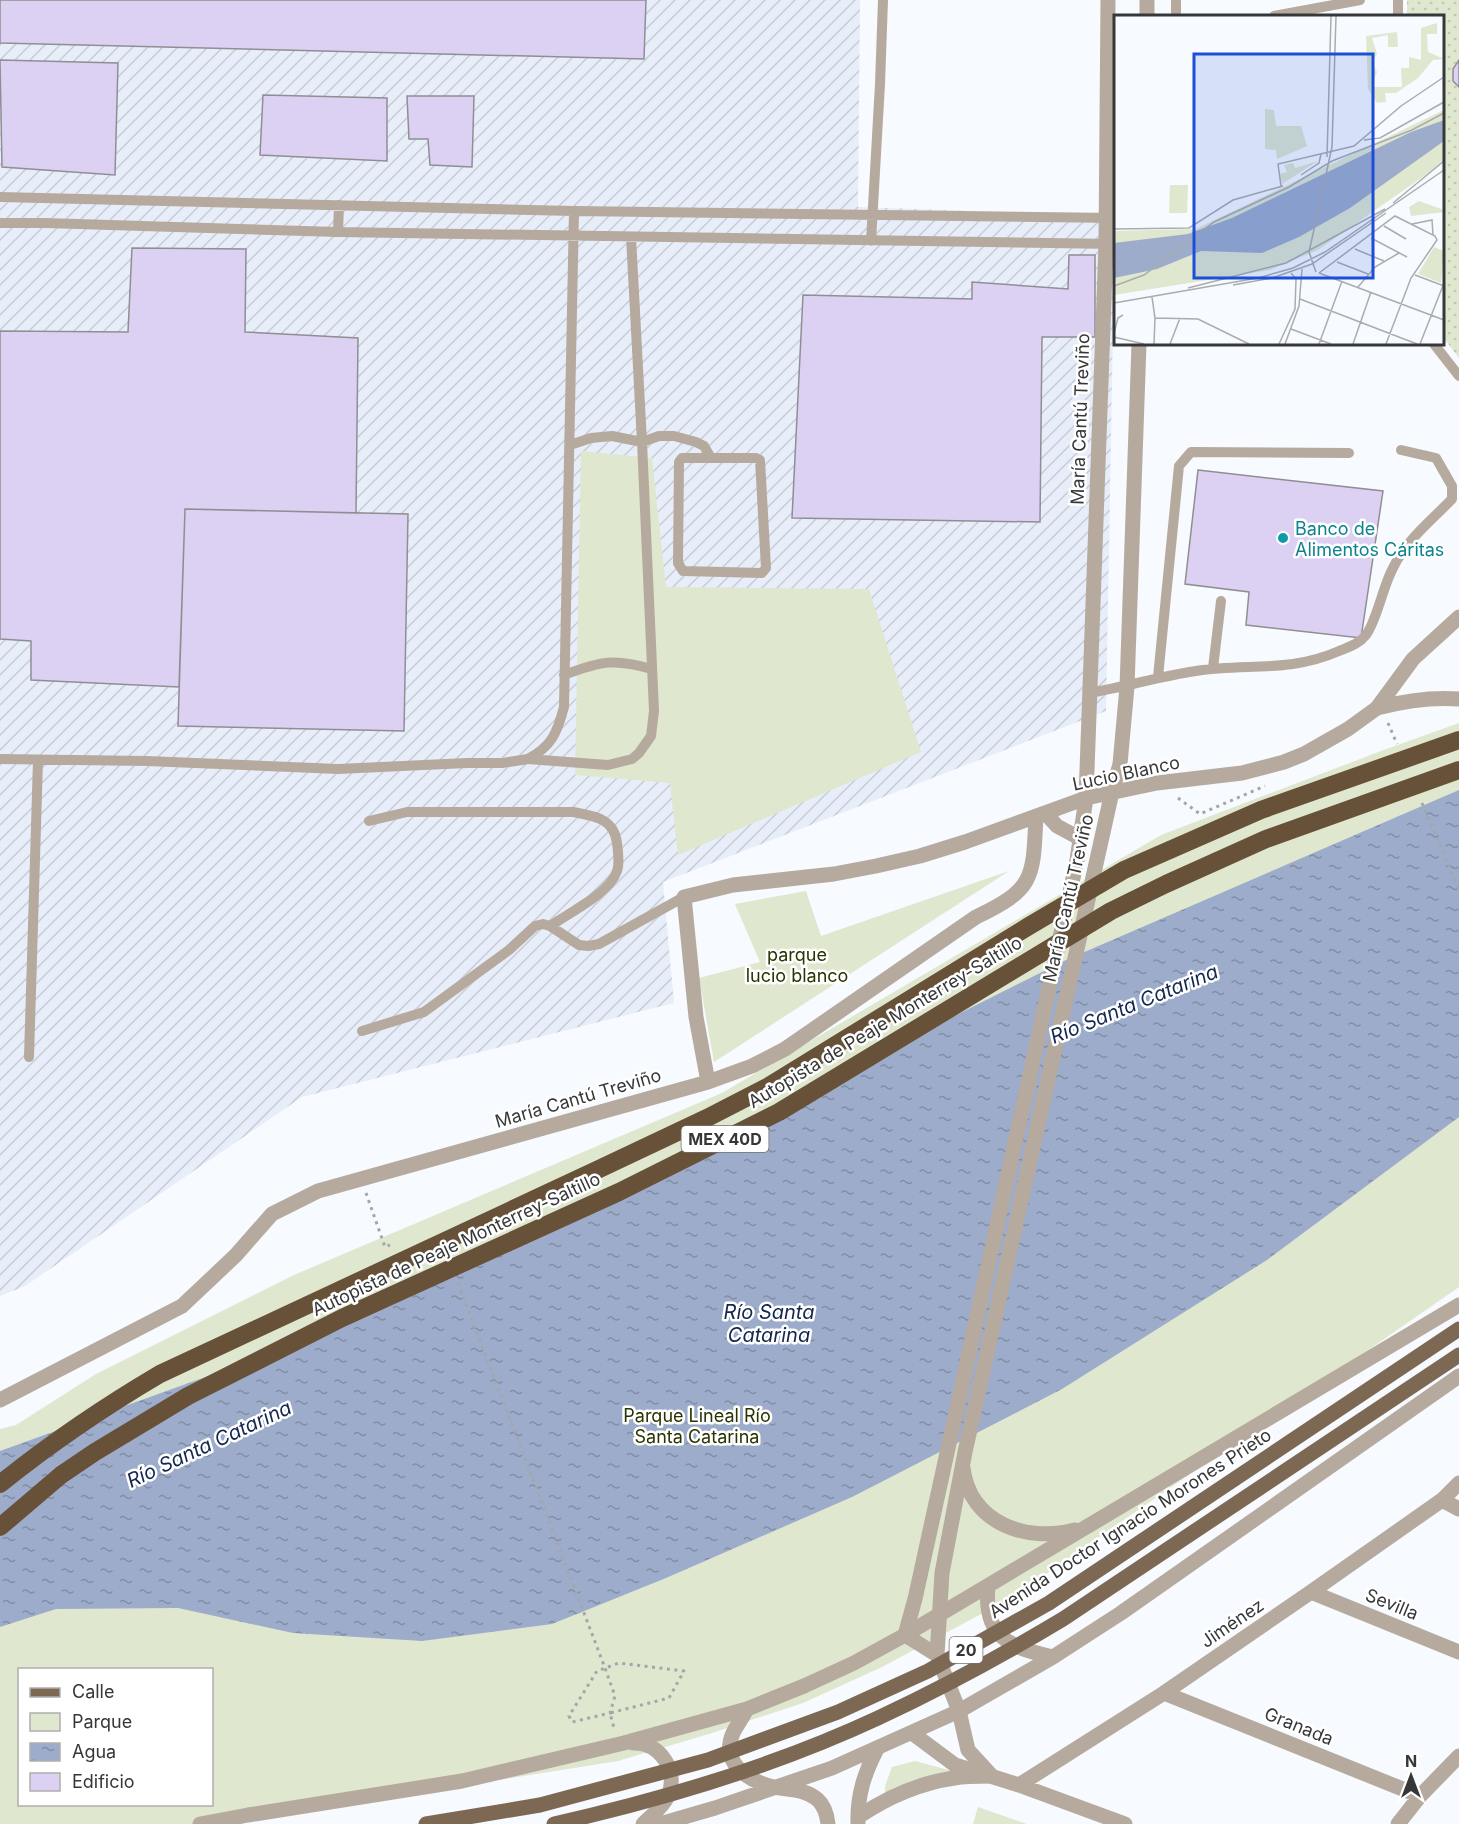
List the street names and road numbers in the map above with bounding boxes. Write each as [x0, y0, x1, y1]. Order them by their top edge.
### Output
street label: María Cantú Treviño [1067, 333, 1093, 505]
street label: Lucio Blanco [1070, 751, 1182, 795]
street label: María Cantú Treviño [1038, 812, 1098, 984]
street label: Autopista de Peaje Monterrey-Saltillo [744, 932, 1026, 1112]
street label: María Cantú Treviño [493, 1064, 663, 1132]
road number: MEX 40D [682, 1126, 768, 1152]
street label: Autopista de Peaje Monterrey-Saltillo [309, 1168, 603, 1320]
street label: Avenida Doctor Ignacio Morones Prieto [985, 1424, 1275, 1622]
street label: Sevilla [1363, 1584, 1421, 1624]
street label: Jiménez [1196, 1594, 1268, 1652]
road number: 20 [950, 1637, 982, 1663]
street label: Granada [1262, 1703, 1336, 1749]

